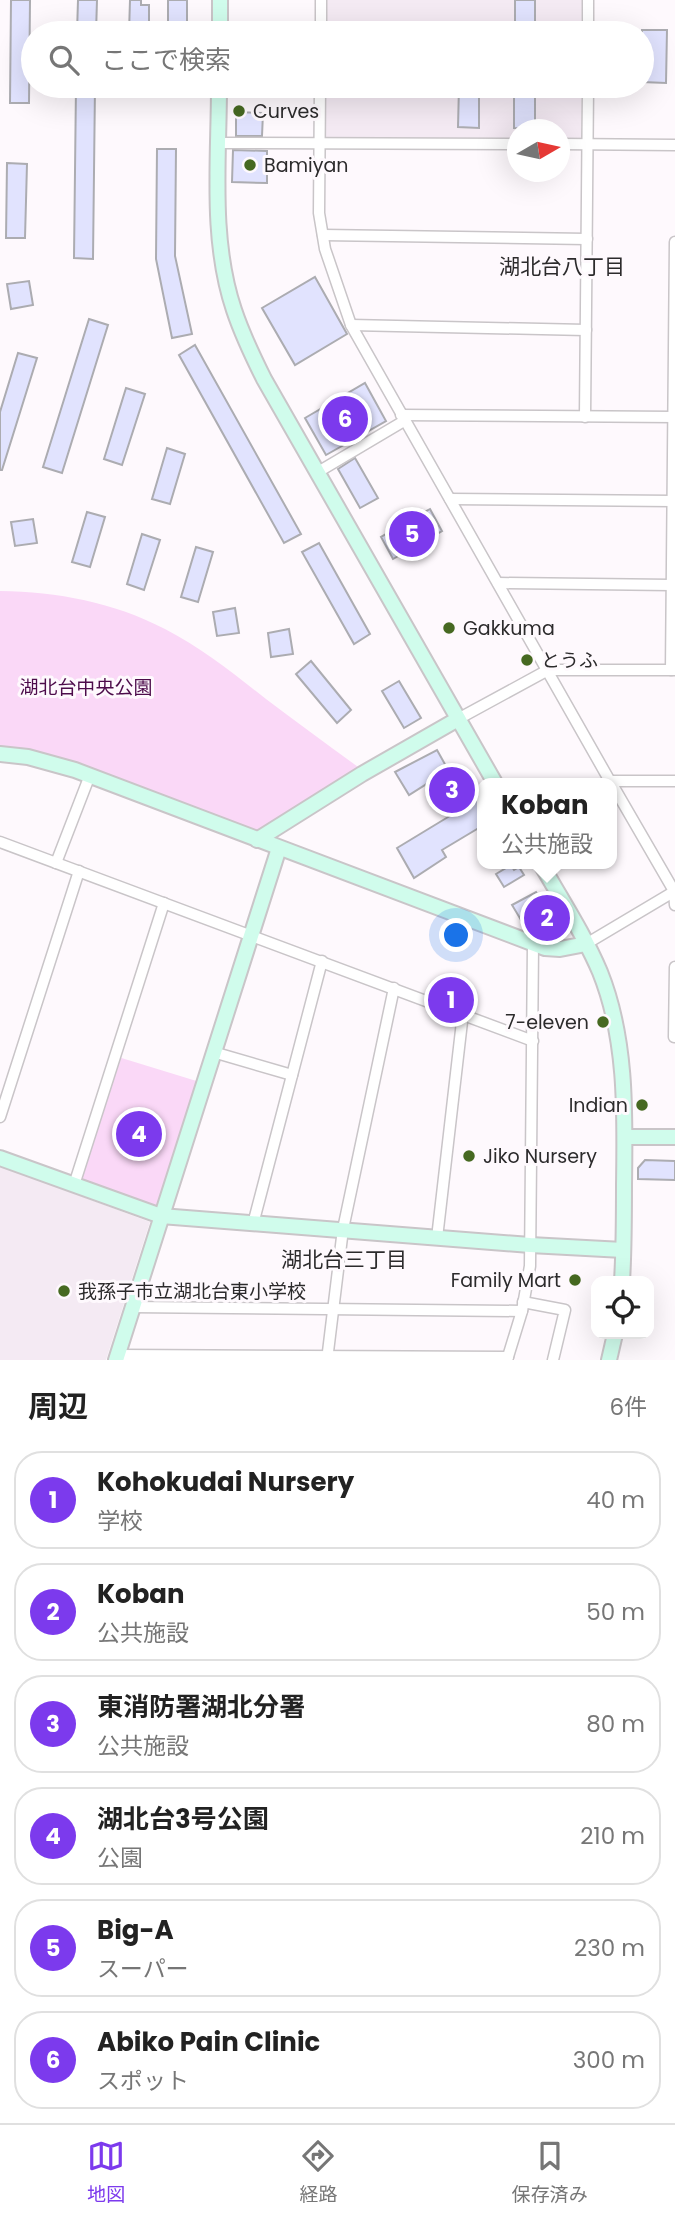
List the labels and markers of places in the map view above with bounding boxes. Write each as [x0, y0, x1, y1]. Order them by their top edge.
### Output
place label: Curves [253, 98, 319, 125]
marker: Curves [231, 103, 247, 119]
place label: Bamiyan [264, 152, 348, 179]
marker: Bamiyan [242, 157, 258, 173]
pin: 6 [322, 393, 368, 445]
pin: 5 [389, 508, 435, 560]
place label: Gakkuma [463, 615, 555, 642]
marker: Gakkuma [441, 620, 457, 636]
place label: とうふ [541, 647, 598, 674]
marker: とうふ [519, 652, 535, 668]
pin: 3 [429, 764, 475, 816]
pin: 2 [524, 892, 570, 944]
pin: 1 [428, 974, 474, 1026]
place label: 7-eleven [505, 1009, 589, 1036]
marker: 7-eleven [595, 1014, 611, 1030]
place label: Indian [569, 1092, 628, 1119]
marker: Indian [634, 1097, 650, 1113]
pin: 4 [116, 1108, 162, 1160]
place label: Jiko Nursery [483, 1143, 597, 1170]
marker: Jiko Nursery [461, 1148, 477, 1164]
place label: Family Mart [451, 1267, 561, 1294]
marker: Family Mart [567, 1272, 583, 1288]
place label: 我孫子市立湖北台東小学校 [78, 1278, 306, 1305]
marker: 我孫子市立湖北台東小学校 [56, 1283, 72, 1299]

